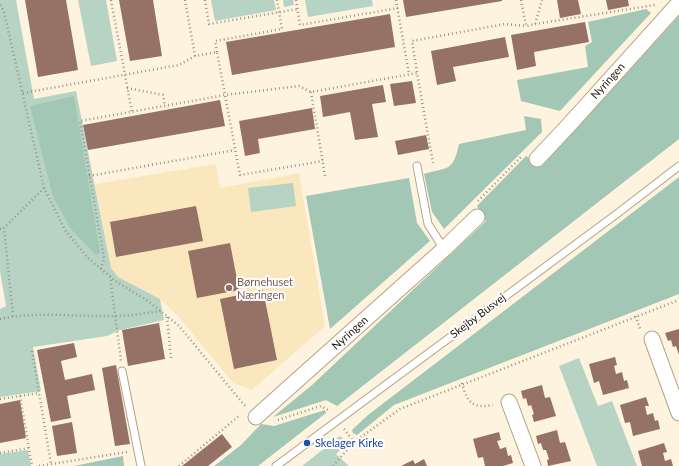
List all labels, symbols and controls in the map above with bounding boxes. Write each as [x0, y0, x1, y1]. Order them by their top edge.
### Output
street label: Nyringen [588, 60, 628, 102]
place label: Børnehuset Næringen [237, 275, 293, 301]
marker: Børnehuset Næringen [224, 283, 234, 293]
street label: Skejby Busvej [448, 291, 508, 341]
street label: Nyringen [329, 313, 371, 353]
place label: Skelager Kirke [315, 436, 383, 450]
marker: Skelager Kirke [302, 438, 312, 448]

